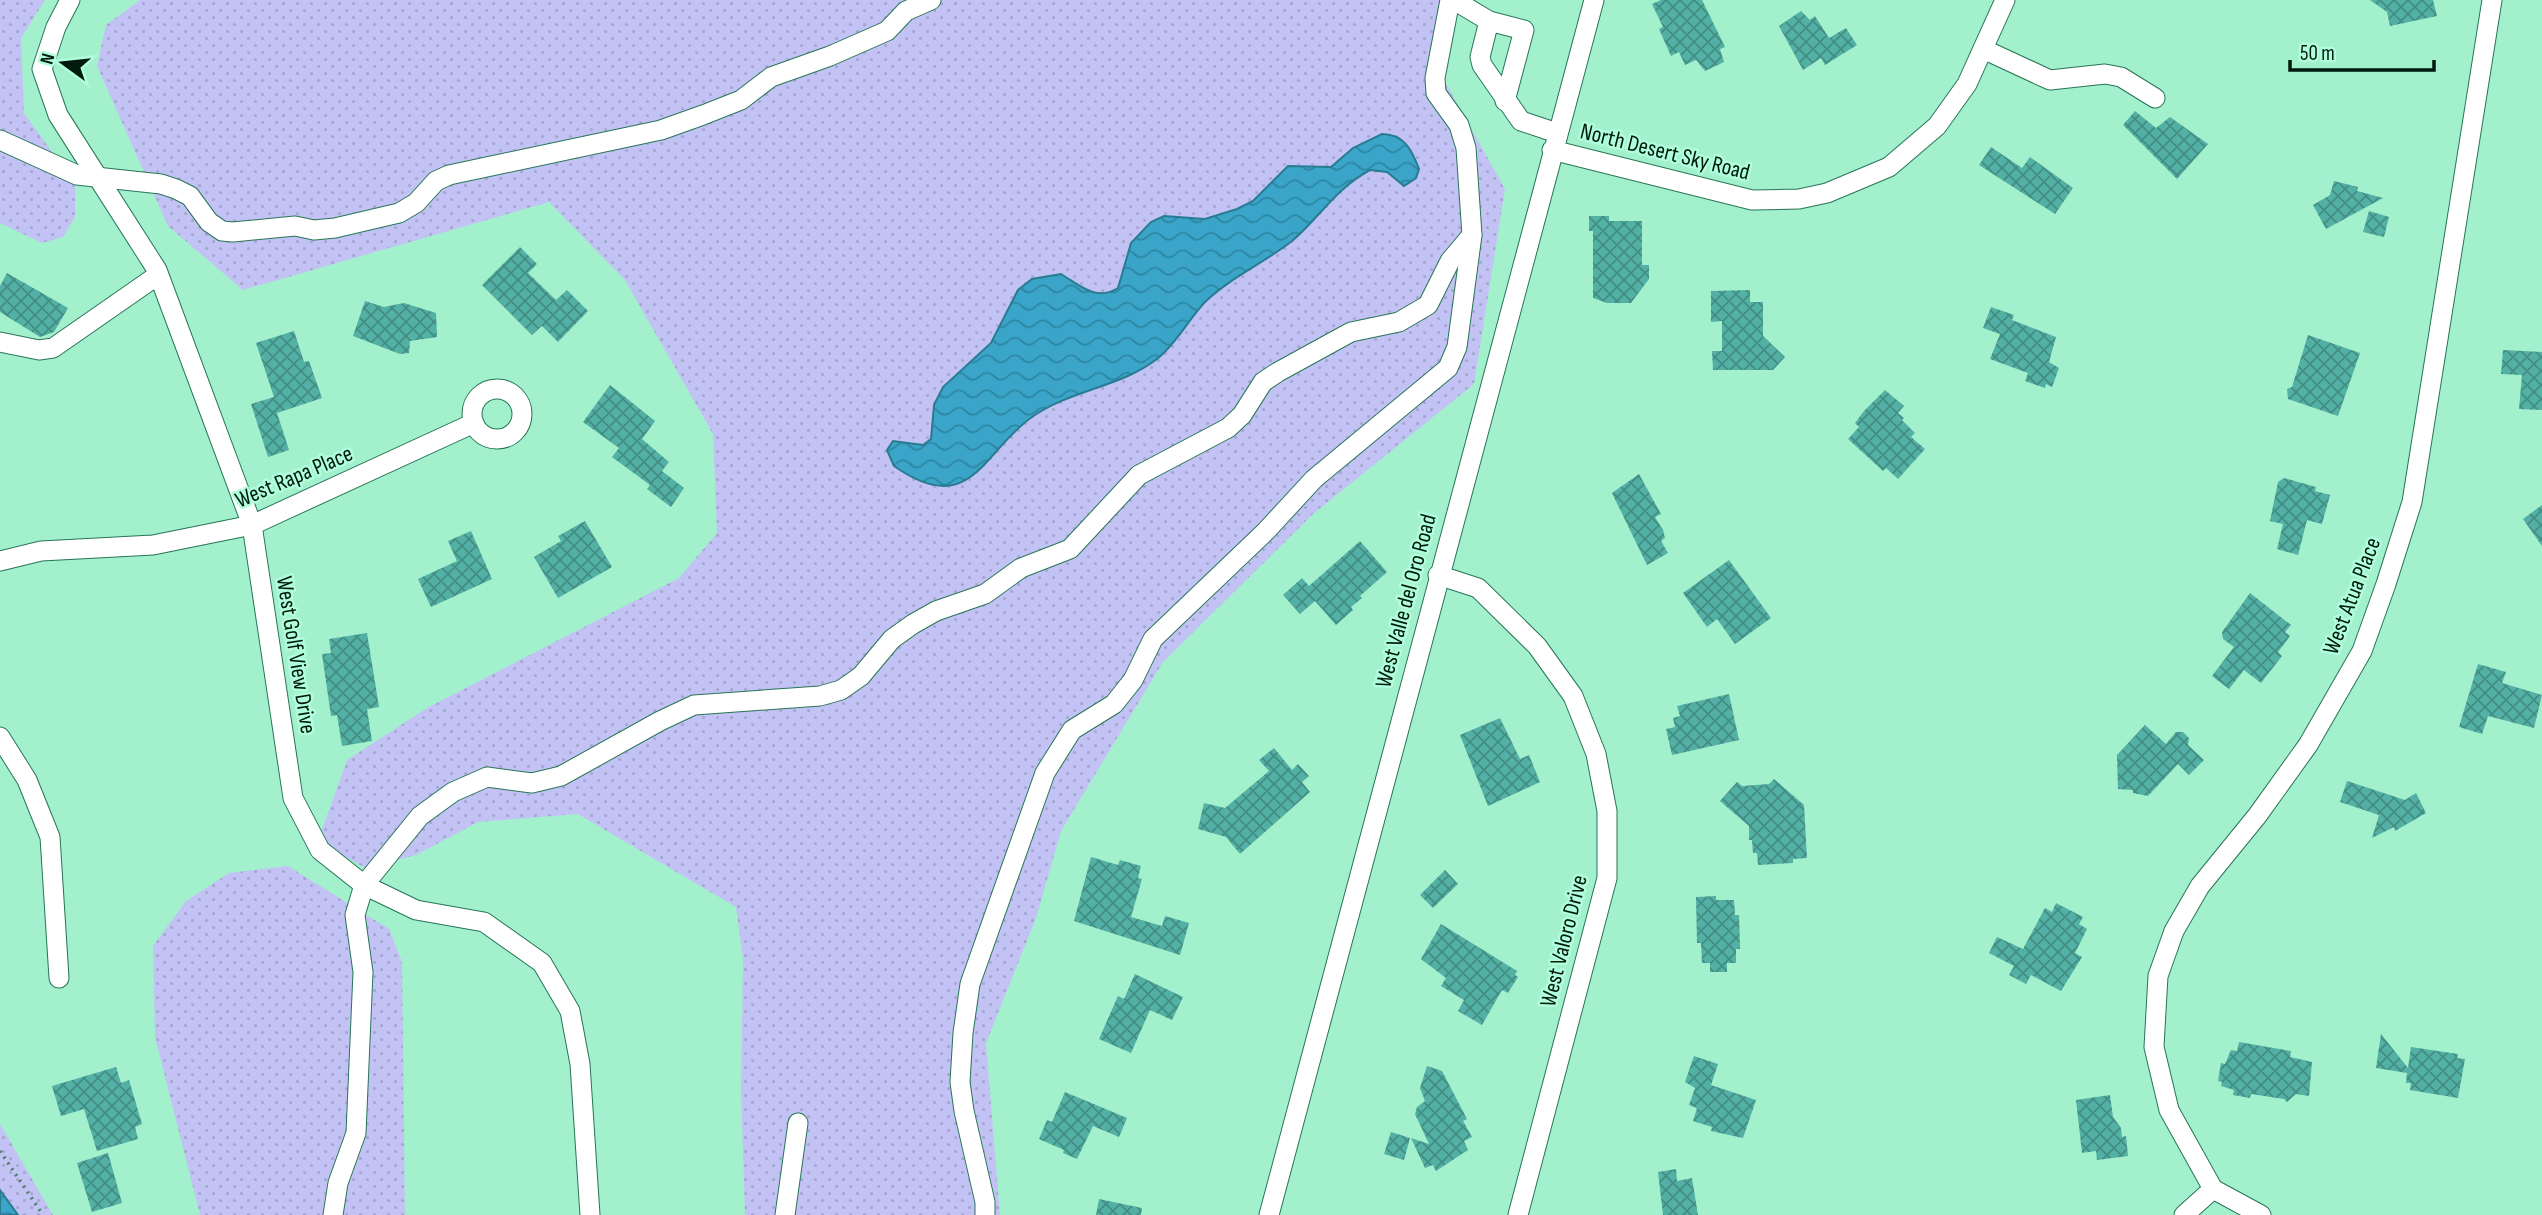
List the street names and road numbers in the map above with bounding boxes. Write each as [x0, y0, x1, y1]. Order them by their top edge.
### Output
street label: North Desert Sky Road [1577, 117, 1753, 187]
street label: West Rapa Place [231, 440, 357, 514]
street label: West Valle del Oro Road [1369, 511, 1443, 691]
street label: West Atua Place [2317, 534, 2387, 658]
street label: West Golf View Drive [270, 574, 322, 736]
street label: West Valoro Drive [1534, 872, 1594, 1010]

